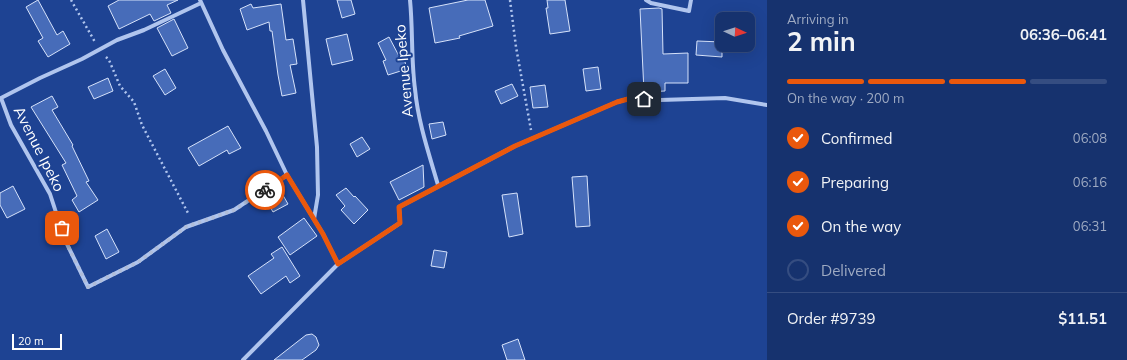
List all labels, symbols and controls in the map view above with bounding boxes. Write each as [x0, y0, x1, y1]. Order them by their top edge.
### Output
text: Arriving in [787, 11, 849, 27]
north arrow [715, 12, 755, 52]
map controls [715, 12, 755, 52]
street label: Avenue Ipeko [390, 24, 417, 118]
text: 2 min [787, 25, 856, 58]
text: 06:36–06:41 [1020, 25, 1107, 44]
pin [627, 82, 661, 116]
icon: home [633, 88, 655, 110]
text: On the way · 200 m [787, 90, 904, 106]
street label: Avenue Ipeko [10, 103, 69, 195]
icon: check [787, 127, 809, 149]
text: Confirmed [821, 129, 892, 148]
text: 06:08 [1073, 130, 1107, 146]
courier [245, 170, 285, 210]
icon: check [787, 171, 809, 193]
text: Preparing [821, 173, 889, 192]
text: 06:16 [1073, 174, 1107, 190]
icon: bike [254, 179, 276, 201]
pin [45, 211, 79, 245]
icon: check [787, 215, 809, 237]
icon: bag [51, 217, 73, 239]
text: On the way [821, 217, 901, 236]
text: 06:31 [1073, 218, 1107, 234]
text: Delivered [821, 261, 886, 280]
text: Order #9739 [787, 309, 875, 328]
text: $11.51 [1058, 309, 1107, 328]
scale bar [12, 332, 62, 351]
text: 20 m [18, 334, 44, 348]

